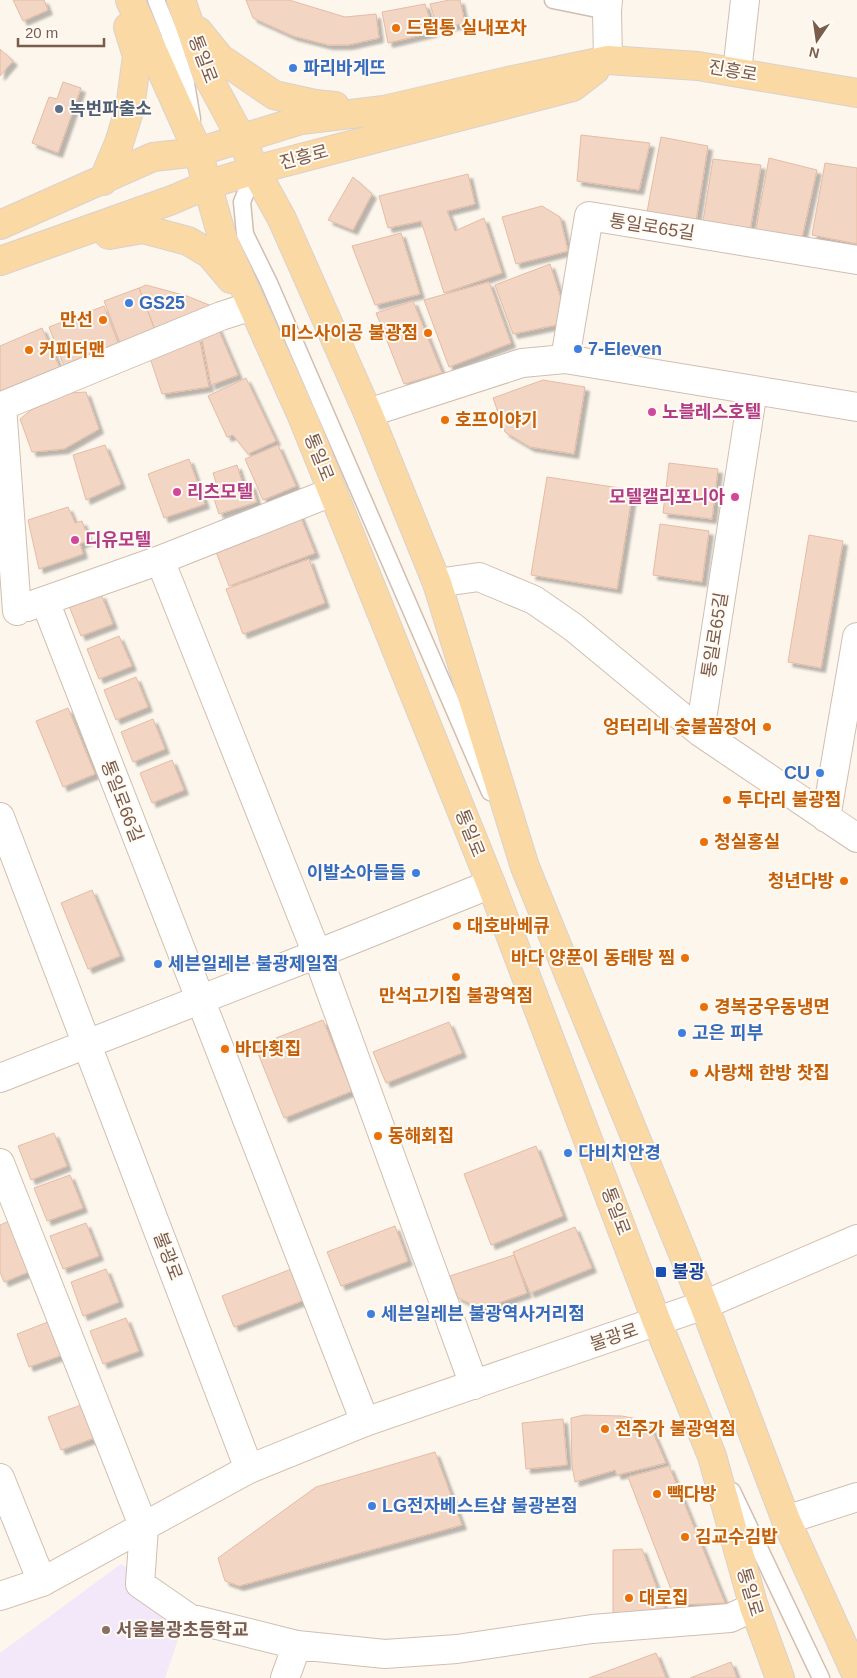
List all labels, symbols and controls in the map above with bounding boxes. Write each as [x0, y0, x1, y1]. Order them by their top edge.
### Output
scale bar [18, 15, 104, 47]
north arrow [792, 15, 842, 65]
place label: 드럼통 실내포차 [406, 18, 527, 38]
marker: 드럼통 실내포차 [390, 22, 402, 34]
text: 20 m [25, 24, 58, 41]
street label: 통일로 [185, 32, 221, 86]
text: N [807, 44, 821, 62]
street label: 진흥로 [707, 57, 759, 85]
place label: 파리바게뜨 [303, 58, 386, 78]
marker: 파리바게뜨 [287, 62, 299, 74]
place label: 녹번파출소 [69, 99, 152, 119]
marker: 녹번파출소 [53, 103, 65, 115]
street label: 진흥로 [277, 141, 331, 173]
street label: 통일로65길 [608, 210, 696, 244]
place label: GS25 [139, 293, 185, 313]
marker: GS25 [123, 297, 135, 309]
place label: 만선 [60, 310, 93, 330]
marker: 만선 [97, 314, 109, 326]
place label: 미스사이공 불광점 [281, 323, 418, 343]
marker: 미스사이공 불광점 [422, 327, 434, 339]
place label: 7-Eleven [588, 339, 662, 359]
place label: 커피더맨 [39, 340, 105, 360]
marker: 7-Eleven [572, 343, 584, 355]
marker: 커피더맨 [23, 344, 35, 356]
place label: 노블레스호텔 [662, 402, 761, 422]
marker: 노블레스호텔 [646, 406, 658, 418]
place label: 호프이야기 [455, 410, 538, 430]
marker: 호프이야기 [439, 414, 451, 426]
street label: 통일로 [300, 430, 338, 484]
place label: 리츠모텔 [187, 482, 253, 502]
marker: 리츠모텔 [171, 486, 183, 498]
place label: 모텔캘리포니아 [609, 487, 725, 507]
marker: 모텔캘리포니아 [729, 491, 741, 503]
place label: 디유모텔 [85, 530, 151, 550]
marker: 디유모텔 [69, 534, 81, 546]
street label: 통일로65길 [698, 591, 732, 679]
place label: 엉터리네 숯불꼼장어 [603, 717, 757, 737]
marker: 엉터리네 숯불꼼장어 [761, 721, 773, 733]
street label: 통일로66길 [97, 757, 147, 845]
place label: CU [784, 763, 810, 783]
marker: CU [814, 767, 826, 779]
place label: 투다리 불광점 [737, 790, 841, 810]
marker: 투다리 불광점 [721, 794, 733, 806]
street label: 통일로 [451, 806, 489, 860]
place label: 청실홍실 [714, 832, 780, 852]
marker: 청실홍실 [698, 836, 710, 848]
place label: 이발소아들들 [307, 863, 406, 883]
marker: 이발소아들들 [410, 867, 422, 879]
place label: 청년다방 [768, 871, 834, 891]
marker: 청년다방 [838, 875, 850, 887]
place label: 대호바베큐 [467, 916, 550, 936]
marker: 대호바베큐 [451, 920, 463, 932]
place label: 바다 양푼이 동태탕 찜 [511, 948, 675, 968]
marker: 바다 양푼이 동태탕 찜 [679, 952, 691, 964]
place label: 세븐일레븐 불광제일점 [168, 954, 339, 974]
marker: 세븐일레븐 불광제일점 [152, 958, 164, 970]
marker: 만석고기집 불광역점 [450, 971, 462, 983]
place label: 만석고기집 불광역점 [379, 986, 533, 1006]
place label: 경복궁우동냉면 [714, 997, 830, 1017]
marker: 경복궁우동냉면 [698, 1001, 710, 1013]
place label: 고은 피부 [692, 1023, 763, 1043]
marker: 고은 피부 [676, 1027, 688, 1039]
place label: 바다횟집 [235, 1039, 301, 1059]
marker: 바다횟집 [219, 1043, 231, 1055]
place label: 사랑채 한방 찻집 [704, 1063, 830, 1083]
marker: 사랑채 한방 찻집 [688, 1067, 700, 1079]
place label: 동해회집 [388, 1126, 454, 1146]
marker: 동해회집 [372, 1130, 384, 1142]
place label: 다비치안경 [578, 1143, 661, 1163]
marker: 다비치안경 [562, 1147, 574, 1159]
street label: 통일로 [598, 1184, 634, 1238]
street label: 불광로 [150, 1229, 186, 1283]
place label: 불광 [672, 1262, 706, 1282]
marker: 불광 [654, 1265, 668, 1279]
place label: 세븐일레븐 불광역사거리점 [381, 1304, 585, 1324]
marker: 세븐일레븐 불광역사거리점 [365, 1308, 377, 1320]
street label: 불광로 [587, 1319, 641, 1355]
place label: 전주가 불광역점 [615, 1419, 736, 1439]
marker: 전주가 불광역점 [599, 1423, 611, 1435]
place label: 빽다방 [667, 1484, 717, 1504]
marker: 빽다방 [651, 1488, 663, 1500]
place label: LG전자베스트샵 불광본점 [382, 1496, 578, 1516]
marker: LG전자베스트샵 불광본점 [366, 1500, 378, 1512]
place label: 김교수김밥 [695, 1527, 778, 1547]
marker: 김교수김밥 [679, 1531, 691, 1543]
street label: 통일로 [733, 1565, 767, 1619]
place label: 대로집 [639, 1588, 689, 1608]
marker: 대로집 [623, 1592, 635, 1604]
place label: 서울불광초등학교 [116, 1620, 248, 1640]
marker: 서울불광초등학교 [100, 1624, 112, 1636]

